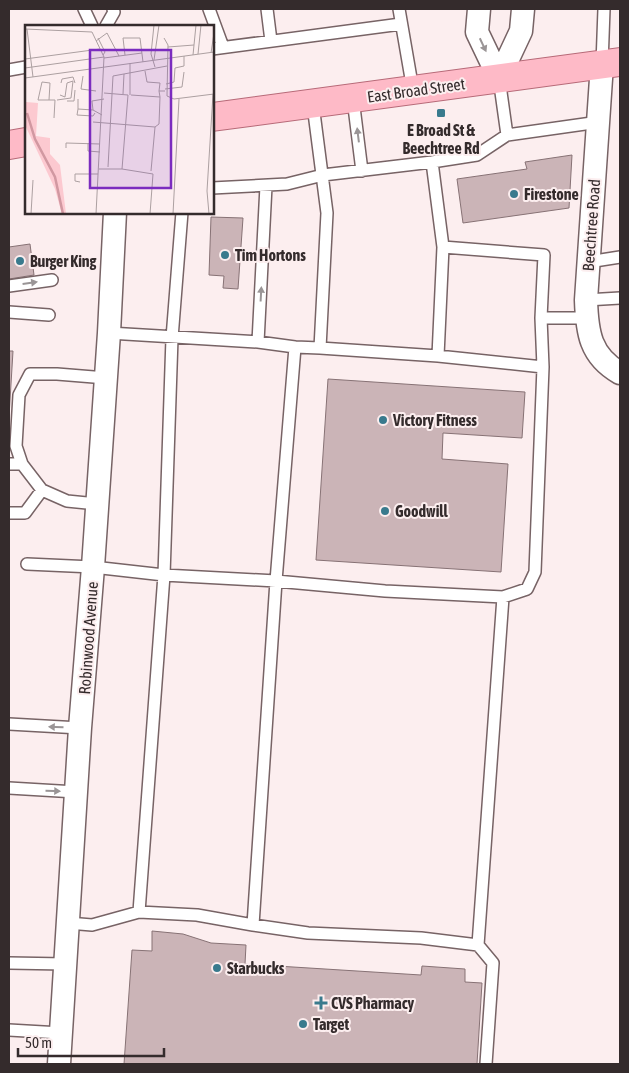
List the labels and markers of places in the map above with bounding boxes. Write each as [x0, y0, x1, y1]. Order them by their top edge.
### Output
marker: E Broad St & Beechtree Rd [435, 107, 447, 119]
place label: E Broad St & Beechtree Rd [402, 121, 480, 157]
place label: Firestone [524, 185, 579, 203]
marker: Firestone [508, 188, 520, 200]
place label: Tim Hortons [235, 246, 306, 264]
marker: Tim Hortons [219, 249, 231, 261]
place label: Burger King [30, 252, 97, 270]
marker: Burger King [14, 255, 26, 267]
place label: Victory Fitness [392, 411, 477, 429]
marker: Victory Fitness [377, 414, 389, 426]
place label: Goodwill [395, 502, 449, 520]
marker: Goodwill [379, 505, 391, 517]
place label: Starbucks [227, 959, 285, 977]
marker: Starbucks [211, 962, 223, 974]
place label: CVS Pharmacy [331, 994, 415, 1012]
marker: CVS Pharmacy [315, 997, 327, 1009]
place label: Target [313, 1015, 349, 1033]
marker: Target [297, 1018, 309, 1030]

